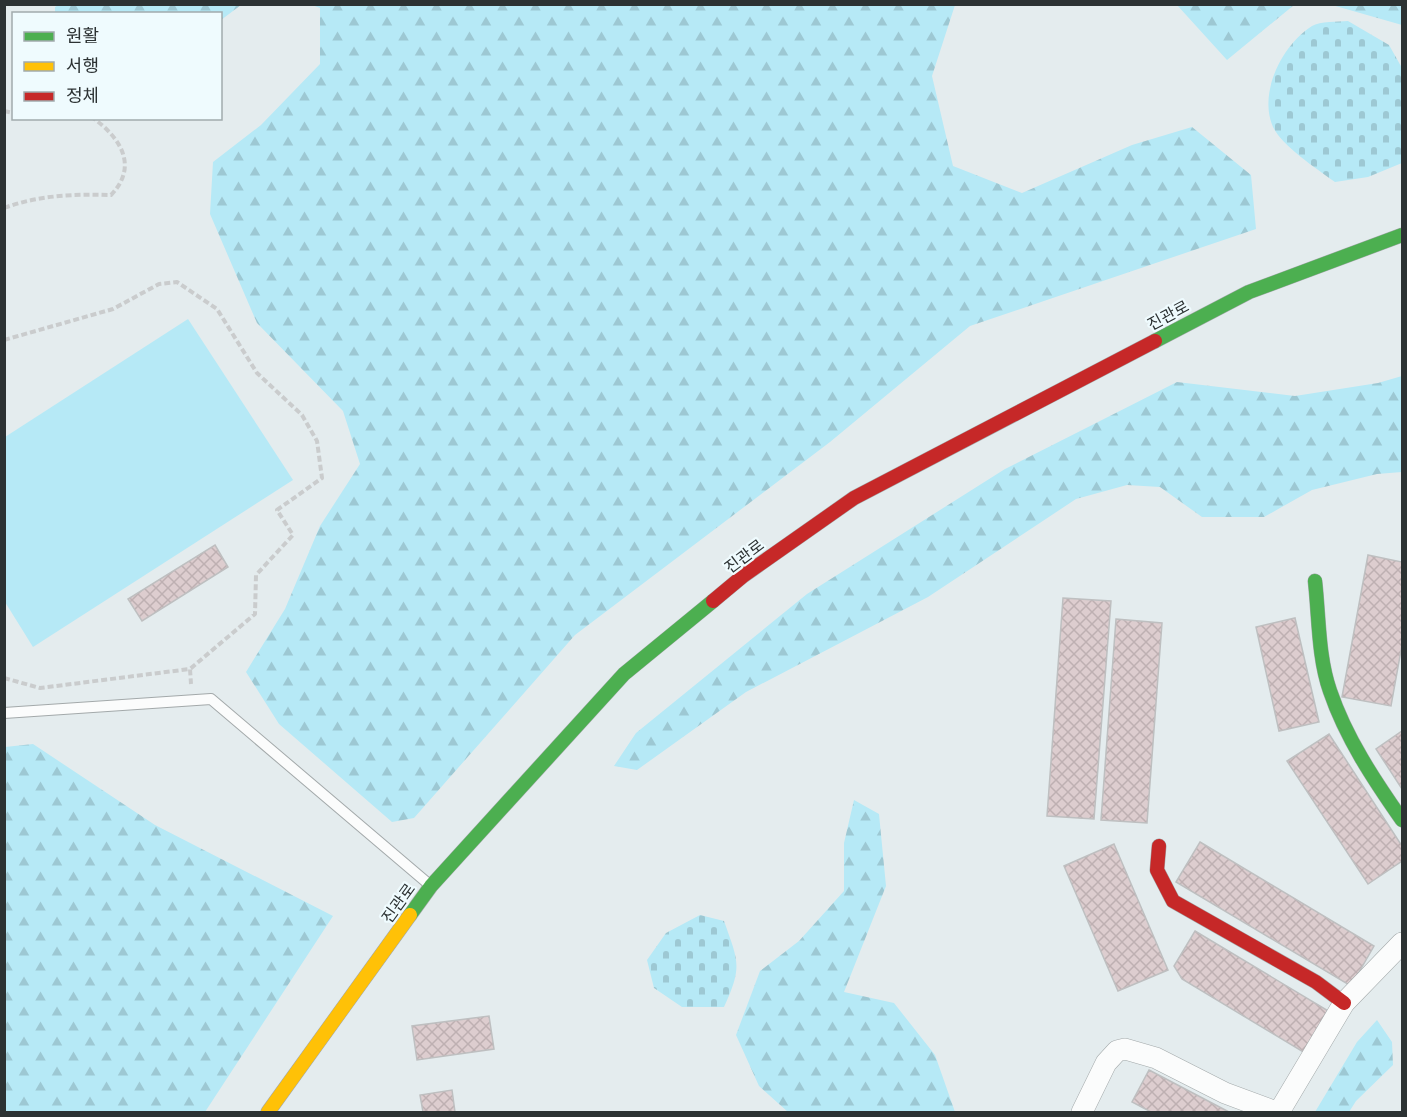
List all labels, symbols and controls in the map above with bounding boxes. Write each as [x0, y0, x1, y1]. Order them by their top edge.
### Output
legend [12, 12, 222, 120]
text: 원활 [66, 25, 99, 47]
text: 서행 [66, 55, 99, 77]
text: 정체 [66, 85, 99, 107]
street label: 진관로 [1144, 297, 1193, 335]
street label: 진관로 [721, 535, 768, 578]
street label: 진관로 [378, 880, 420, 927]

